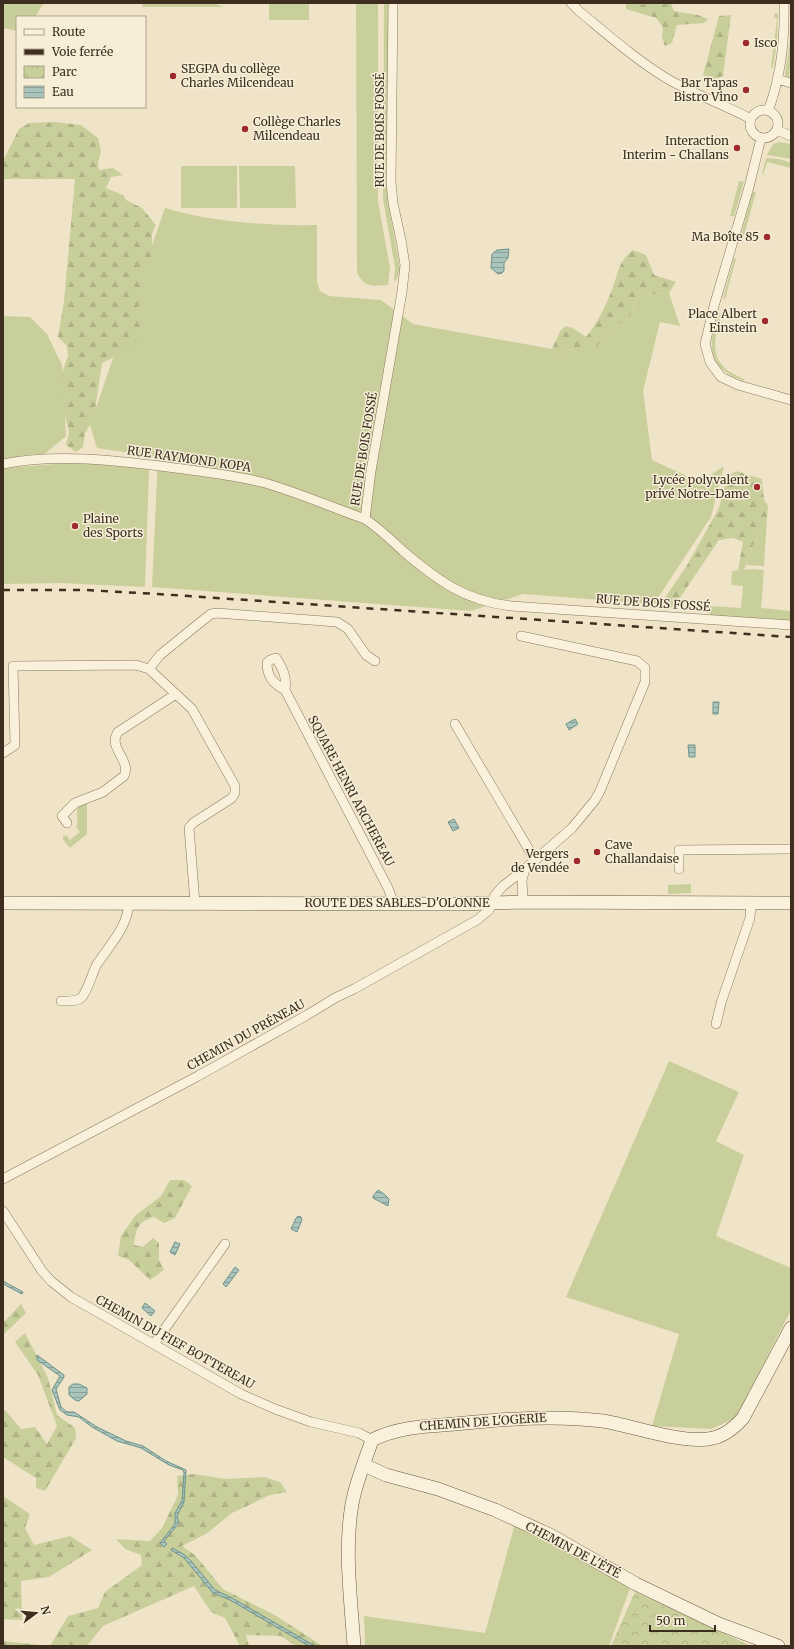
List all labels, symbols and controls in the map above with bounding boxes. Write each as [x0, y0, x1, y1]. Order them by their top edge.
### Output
legend [16, 16, 146, 108]
text: Route [52, 24, 85, 39]
place label: Isco [754, 35, 777, 50]
marker: Isco [741, 38, 751, 48]
text: Voie ferrée [51, 44, 113, 59]
place label: SEGPA du collège Charles Milcendeau [181, 61, 295, 90]
text: Parc [52, 64, 77, 79]
marker: SEGPA du collège Charles Milcendeau [168, 71, 178, 81]
street label: RUE DE BOIS FOSSÉ [372, 72, 387, 187]
place label: Bar Tapas Bistro Vino [674, 75, 738, 104]
text: Eau [52, 84, 74, 99]
marker: Bar Tapas Bistro Vino [741, 85, 751, 95]
place label: Collège Charles Milcendeau [253, 114, 341, 143]
marker: Collège Charles Milcendeau [240, 124, 250, 134]
place label: Interaction Interim - Challans [622, 133, 729, 162]
marker: Interaction Interim - Challans [732, 143, 742, 153]
place label: Ma Boîte 85 [692, 229, 759, 244]
marker: Ma Boîte 85 [762, 232, 772, 242]
place label: Place Albert Einstein [688, 306, 757, 335]
marker: Place Albert Einstein [760, 316, 770, 326]
street label: RUE DE BOIS FOSSÉ [347, 391, 380, 507]
street label: RUE RAYMOND KOPA [126, 442, 252, 475]
place label: Lycée polyvalent privé Notre-Dame [645, 472, 749, 501]
marker: Lycée polyvalent privé Notre-Dame [752, 482, 762, 492]
place label: Plaine des Sports [83, 511, 143, 540]
marker: Plaine des Sports [70, 521, 80, 531]
street label: RUE DE BOIS FOSSÉ [595, 591, 711, 614]
street label: SQUARE HENRI ARCHEREAU [305, 713, 398, 869]
place label: Cave Challandaise [605, 837, 679, 866]
place label: Vergers de Vendée [511, 846, 569, 875]
marker: Cave Challandaise [592, 847, 602, 857]
marker: Vergers de Vendée [572, 856, 582, 866]
street label: ROUTE DES SABLES-D'OLONNE [305, 895, 490, 910]
street label: CHEMIN DU PRÉNEAU [184, 996, 307, 1073]
street label: CHEMIN DU FIEF BOTTEREAU [93, 1292, 257, 1392]
street label: CHEMIN DE L'OGERIE [419, 1410, 548, 1433]
street label: CHEMIN DE L'ÉTÉ [523, 1518, 624, 1581]
north arrow [16, 1593, 56, 1633]
text: N [38, 1604, 54, 1617]
scale bar [650, 1607, 715, 1633]
text: 50 m [656, 1613, 685, 1628]

